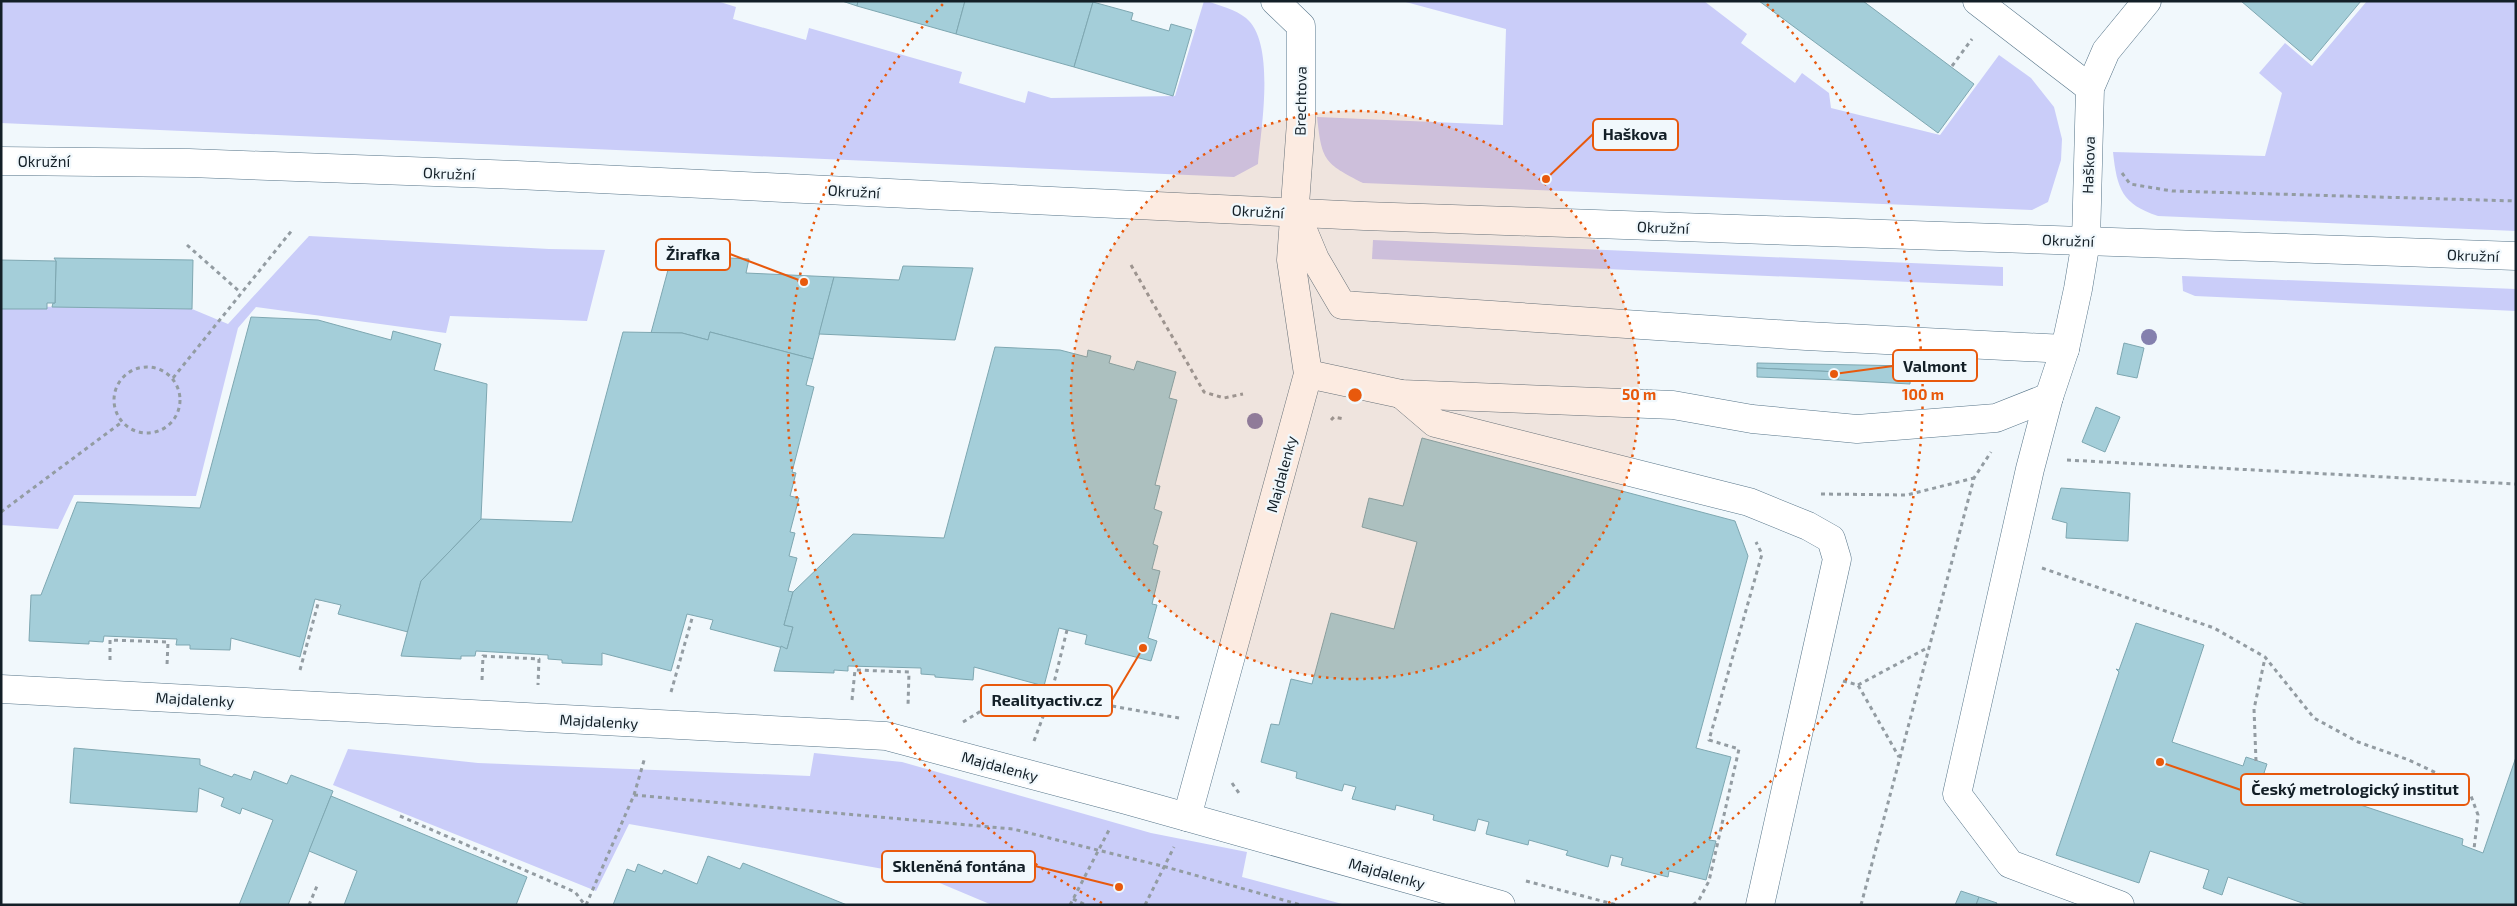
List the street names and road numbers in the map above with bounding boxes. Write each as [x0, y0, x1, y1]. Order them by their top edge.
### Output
street label: Brechtova [1290, 66, 1310, 136]
street label: Haškova [2078, 136, 2098, 194]
street label: Okružní [18, 152, 71, 170]
street label: Okružní [423, 163, 477, 183]
street label: Okružní [827, 181, 882, 201]
street label: Okružní [1231, 201, 1286, 221]
street label: Okružní [1637, 217, 1691, 237]
street label: Okružní [2042, 230, 2096, 250]
street label: Okružní [2447, 245, 2501, 265]
street label: Majdalenky [1262, 434, 1301, 515]
street label: Majdalenky [155, 688, 235, 711]
street label: Majdalenky [559, 710, 639, 733]
street label: Majdalenky [959, 747, 1040, 786]
street label: Majdalenky [1346, 853, 1427, 893]

